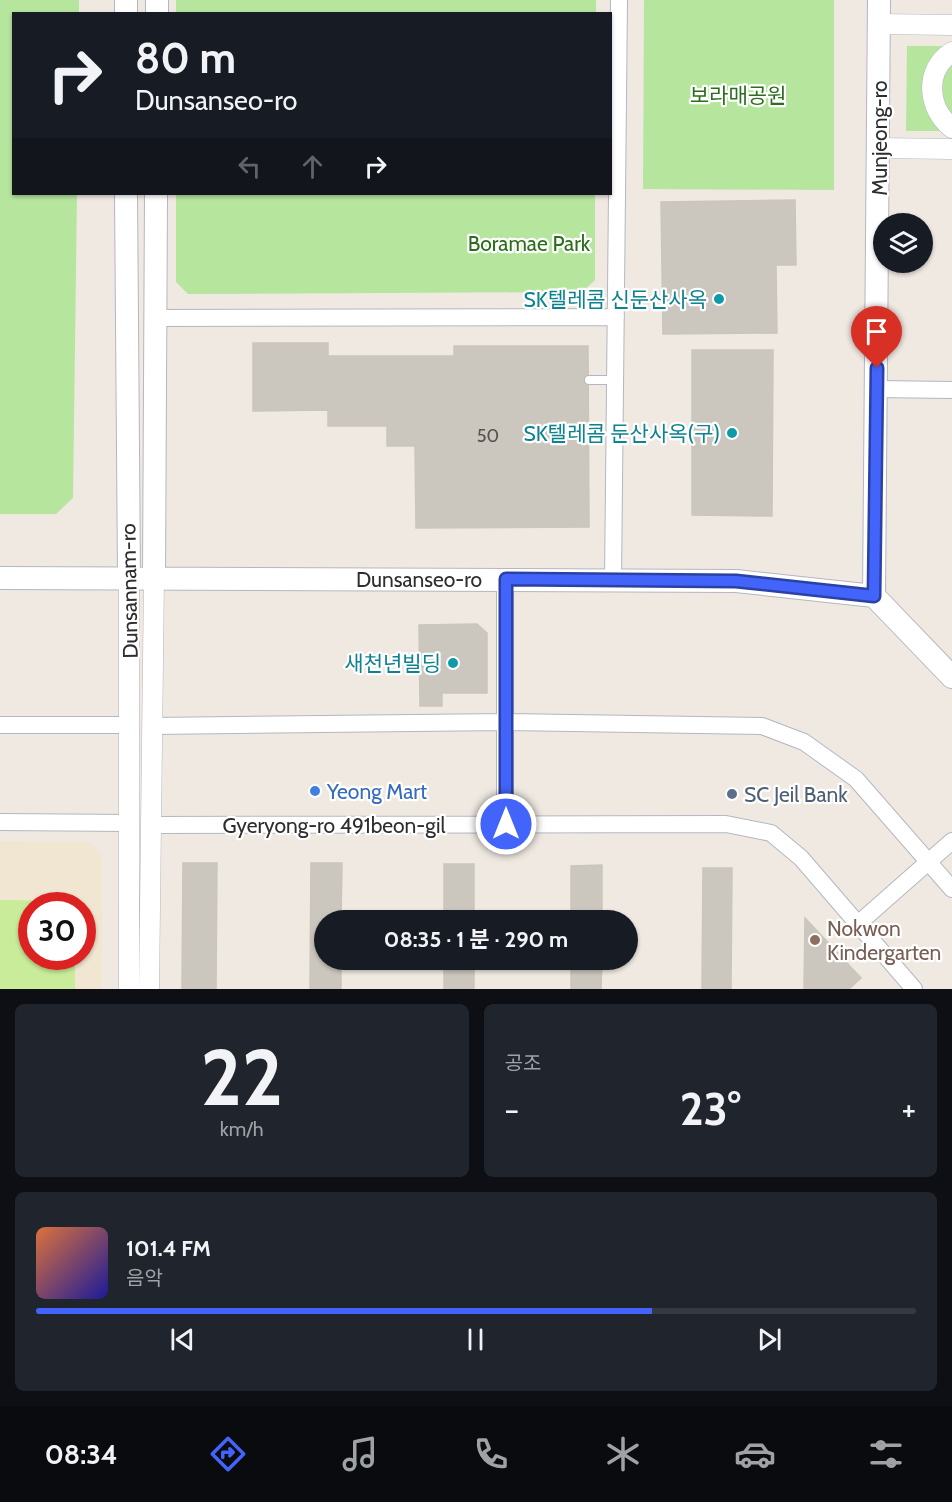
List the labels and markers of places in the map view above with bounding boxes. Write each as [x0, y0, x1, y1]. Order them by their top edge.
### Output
place label: SK텔레콤 신둔산사옥 [524, 287, 707, 312]
marker: SK텔레콤 신둔산사옥 [712, 292, 726, 306]
pin [851, 306, 902, 368]
place label: SK텔레콤 둔산사옥(구) [523, 421, 720, 446]
marker: SK텔레콤 둔산사옥(구) [725, 426, 739, 440]
place label: 새천년빌딩 [344, 651, 441, 676]
marker: 새천년빌딩 [446, 656, 460, 670]
place label: Yeong Mart [326, 779, 427, 804]
place label: SC Jeil Bank [744, 782, 848, 807]
marker: Yeong Mart [308, 784, 322, 798]
marker: SC Jeil Bank [725, 787, 739, 801]
place label: Nokwon Kindergarten [827, 916, 941, 965]
marker: Nokwon Kindergarten [808, 933, 822, 947]

